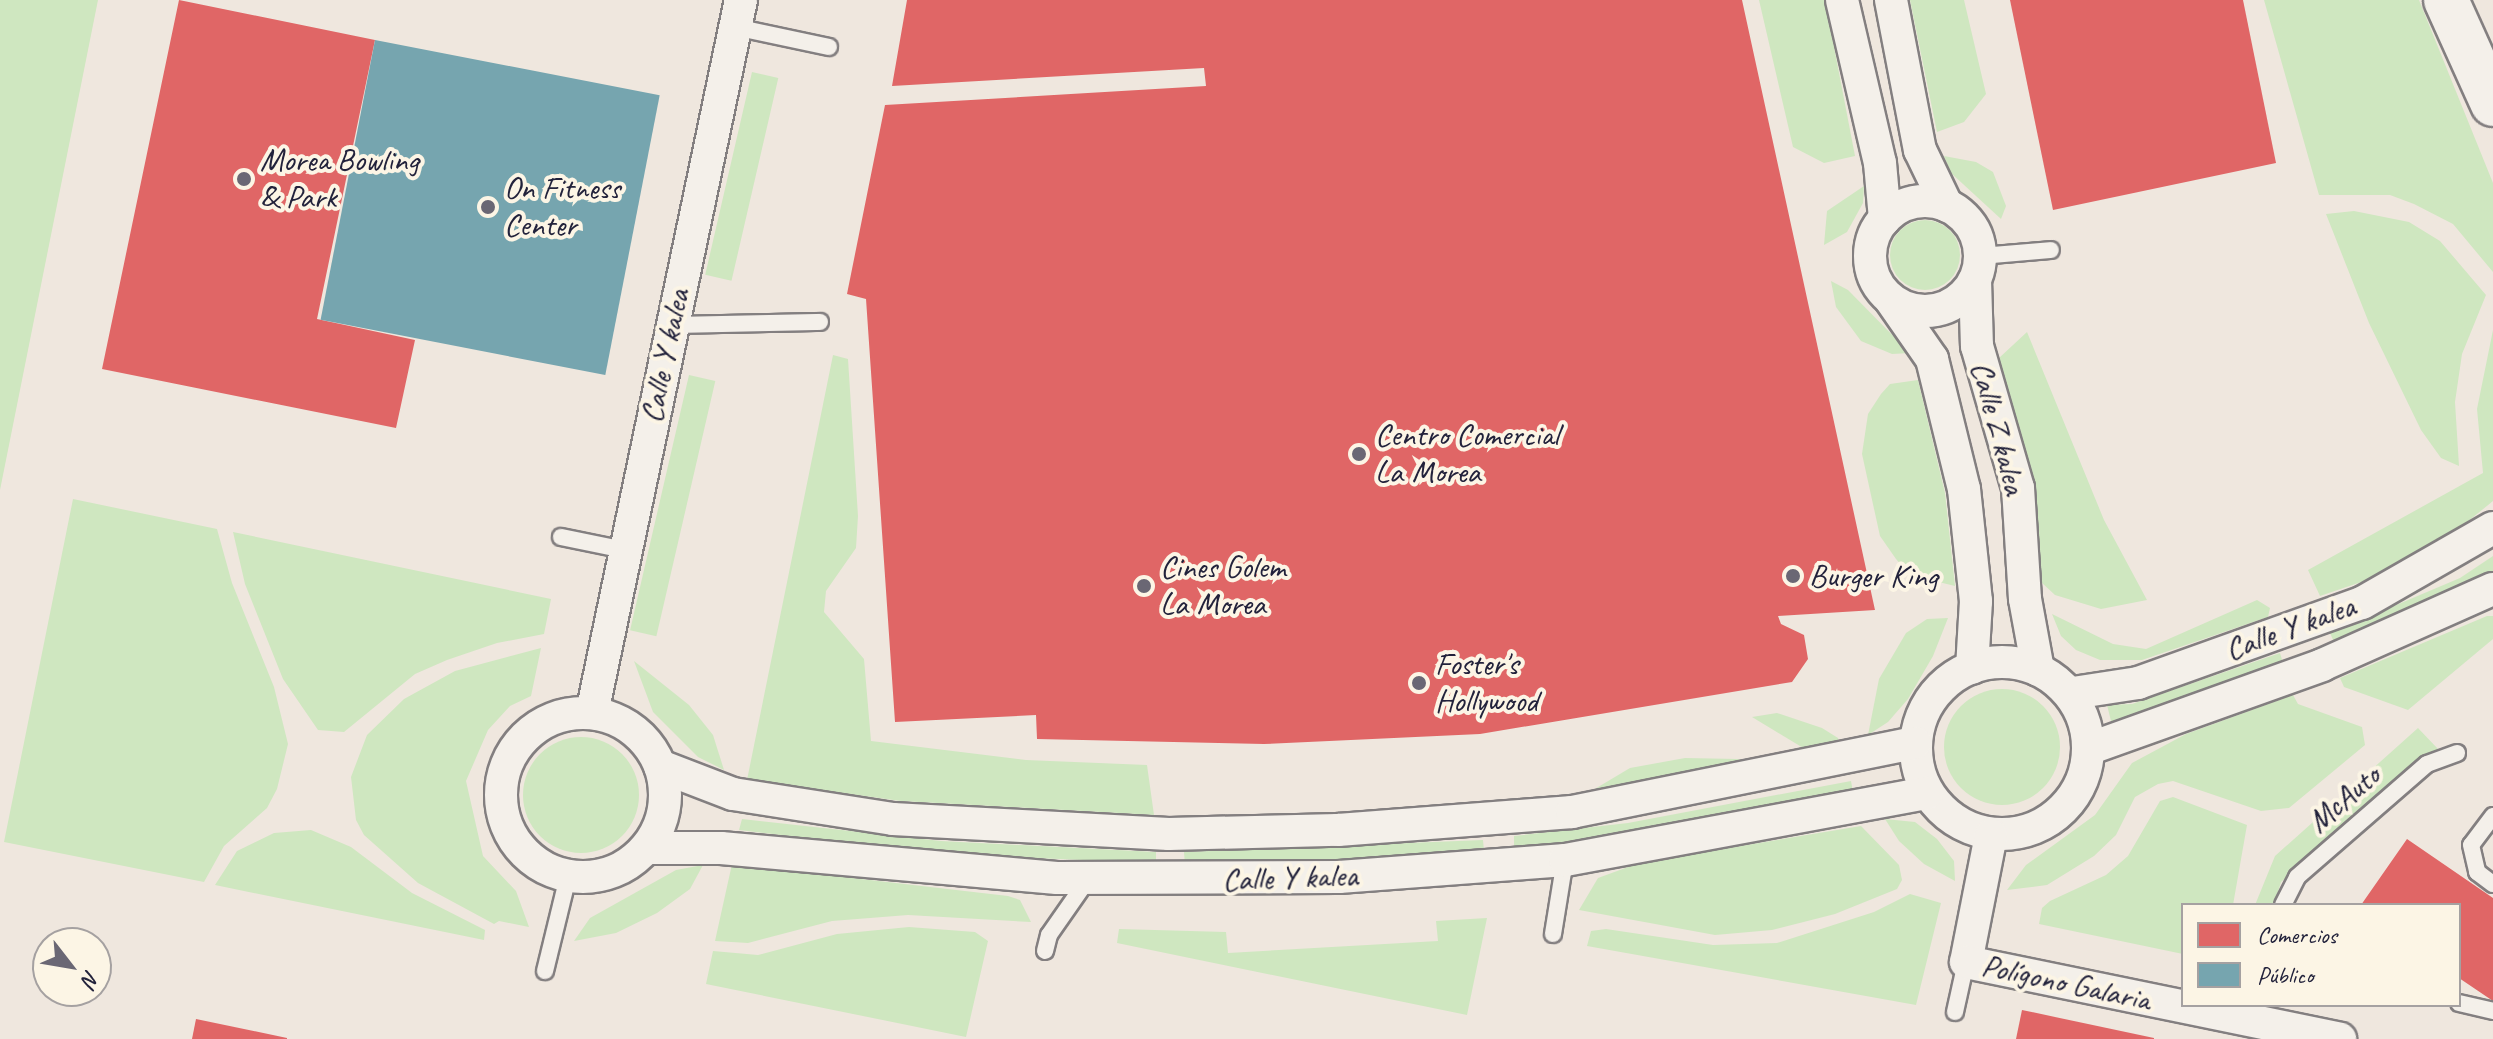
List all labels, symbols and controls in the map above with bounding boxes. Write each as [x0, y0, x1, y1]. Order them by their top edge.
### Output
place label: Morea Bowling & Park [260, 142, 418, 217]
marker: Morea Bowling & Park [235, 170, 253, 188]
place label: On Fitness Center [504, 170, 620, 245]
marker: On Fitness Center [479, 198, 497, 216]
street label: Calle Y kalea [632, 285, 698, 427]
street label: Calle Z kalea [1962, 357, 2034, 499]
place label: Centro Comercial La Morea [1375, 417, 1560, 492]
marker: Centro Comercial La Morea [1350, 445, 1368, 463]
place label: Cines Golem La Morea [1160, 549, 1287, 624]
place label: Burger King [1809, 557, 1938, 595]
marker: Burger King [1784, 567, 1802, 585]
marker: Cines Golem La Morea [1135, 577, 1153, 595]
street label: Calle Y kalea [2219, 587, 2361, 669]
place label: Foster's Hollywood [1435, 646, 1538, 721]
marker: Foster's Hollywood [1410, 674, 1428, 692]
street label: McAuto [2300, 757, 2388, 841]
street label: Calle Y kalea [1221, 856, 1359, 900]
legend [2181, 903, 2461, 1007]
text: Comercios [2257, 920, 2337, 950]
north arrow [32, 927, 112, 1007]
street label: Polígono Galaria [1978, 946, 2154, 1020]
text: Público [2257, 960, 2313, 990]
text: N [75, 965, 106, 991]

